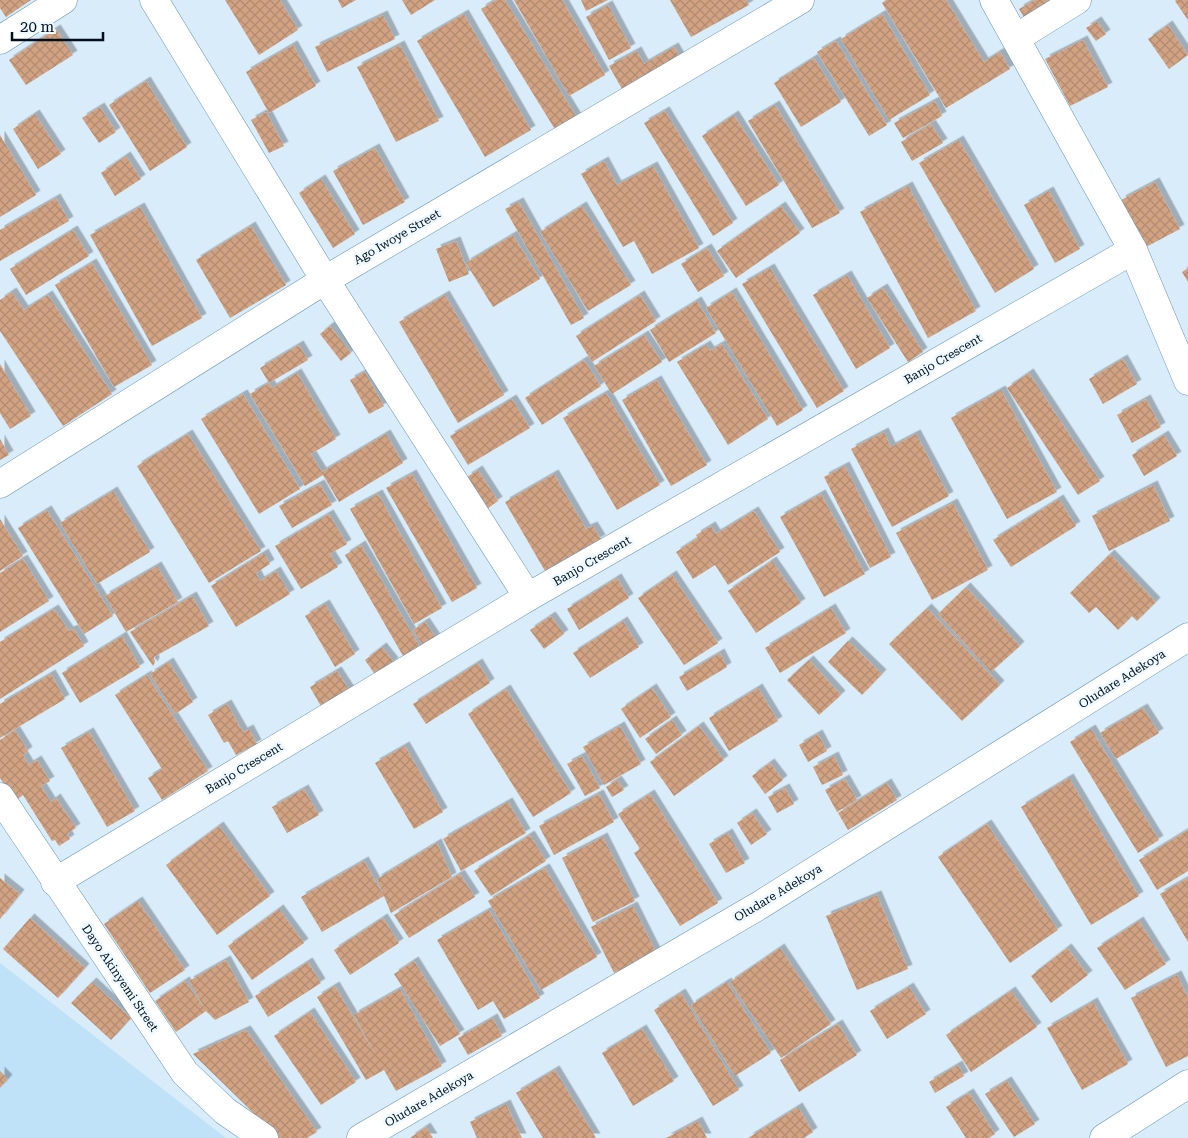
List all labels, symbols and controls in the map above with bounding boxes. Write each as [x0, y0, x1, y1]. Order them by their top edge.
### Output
scale bar [12, 10, 104, 42]
text: 20 m [20, 18, 55, 36]
street label: Ago Iwoye Street [351, 206, 443, 267]
street label: Banjo Crescent [902, 331, 985, 387]
street label: Banjo Crescent [551, 533, 634, 589]
street label: Oludare Adekoya [1076, 646, 1168, 711]
street label: Banjo Crescent [203, 739, 286, 797]
street label: Oludare Adekoya [732, 861, 825, 925]
street label: Dayo Akinyemi Street [79, 922, 161, 1035]
street label: Oludare Adekoya [382, 1068, 476, 1130]

